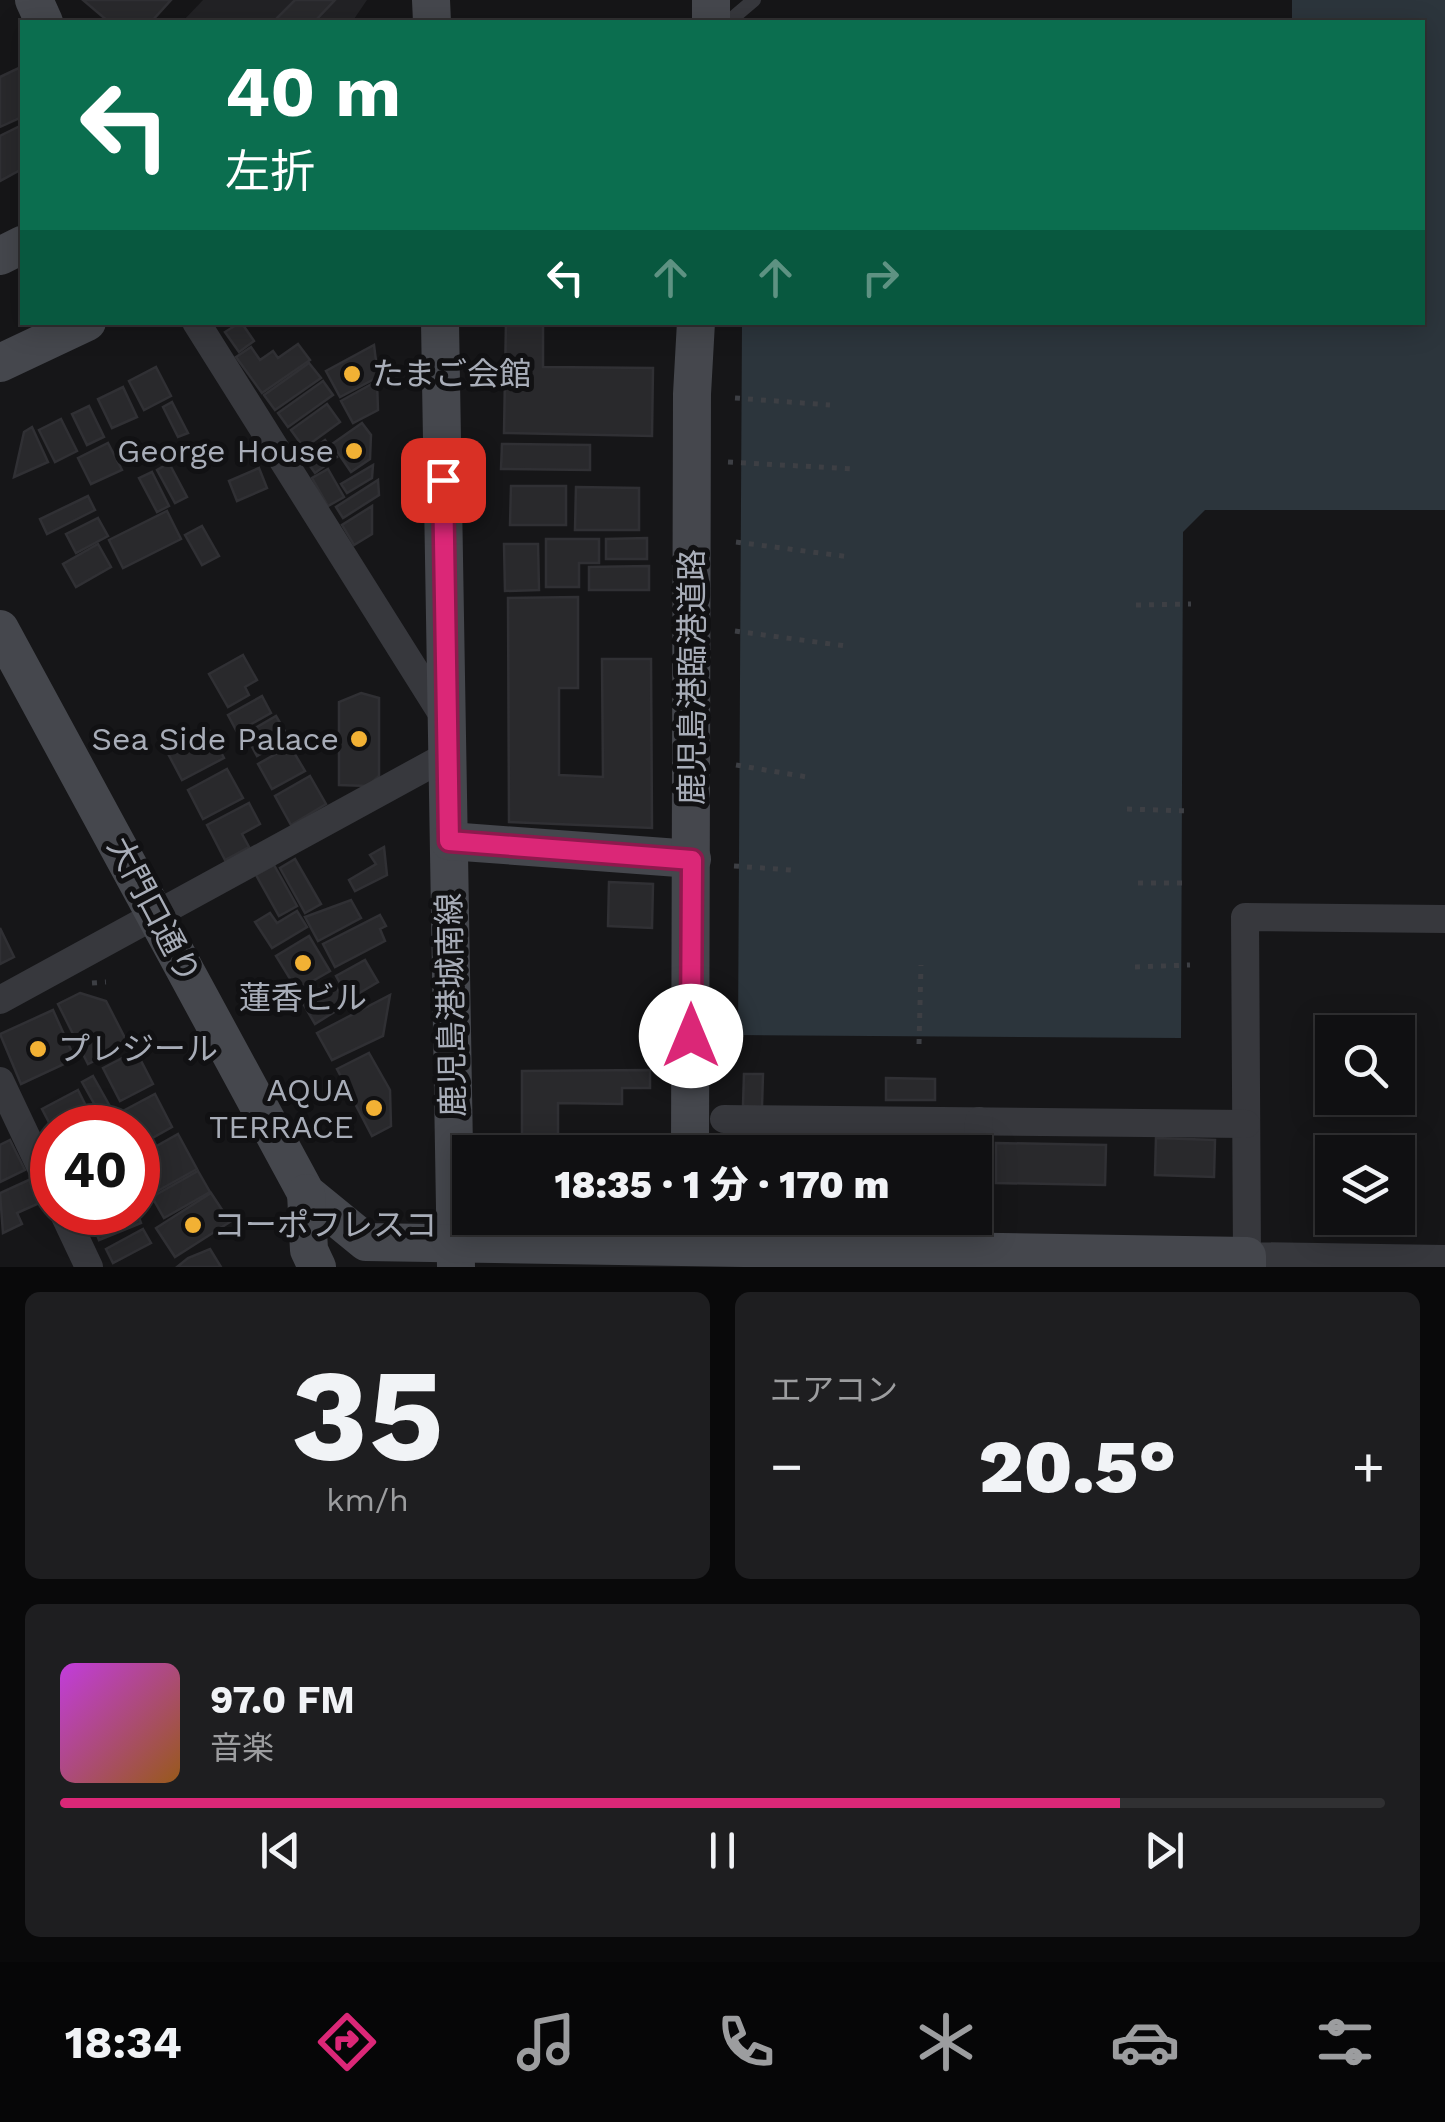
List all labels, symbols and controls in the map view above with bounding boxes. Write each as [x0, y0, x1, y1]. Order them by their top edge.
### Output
text: 40 m [225, 51, 401, 133]
icon: left [60, 60, 190, 190]
text: 左折 [225, 145, 315, 198]
icon: left [538, 250, 593, 305]
icon: ahead [643, 250, 698, 305]
icon: ahead [748, 250, 803, 305]
icon: right [853, 250, 908, 305]
place label: たまご会館 [372, 355, 531, 393]
marker: たまご会館 [341, 363, 363, 385]
place label: George House [117, 432, 334, 470]
pin [401, 438, 486, 523]
marker: George House [343, 440, 365, 462]
icon: arrive [416, 453, 471, 508]
street label: 鹿児島港臨港道路 [673, 549, 711, 805]
place label: Sea Side Palace [92, 720, 339, 758]
marker: Sea Side Palace [348, 728, 370, 750]
street label: 大門口通り [100, 830, 208, 990]
street label: 鹿児島港城南線 [430, 893, 472, 1117]
marker: 蓮香ビル [292, 952, 314, 974]
place label: 蓮香ビル [239, 979, 367, 1017]
position arrow [639, 984, 743, 1088]
map controls [1315, 1015, 1415, 1235]
button: search [1315, 1015, 1415, 1115]
place label: プレジール [58, 1030, 218, 1068]
marker: プレジール [27, 1038, 49, 1060]
place label: AQUA TERRACE [209, 1071, 354, 1146]
marker: AQUA TERRACE [363, 1097, 385, 1119]
speed limit sign: 40 [30, 1105, 160, 1235]
button: layers [1315, 1135, 1415, 1235]
text: 18:35 · 1 分 · 170 m [555, 1163, 889, 1207]
place label: コーポフレスコ [213, 1206, 437, 1244]
marker: コーポフレスコ [182, 1214, 204, 1236]
text: 35 [291, 1339, 444, 1492]
text: エアコン [770, 1371, 898, 1409]
text: 20.5° [979, 1422, 1176, 1510]
text: − [770, 1434, 803, 1498]
text: + [1352, 1434, 1385, 1498]
text: km/h [326, 1481, 409, 1519]
text: 97.0 FM [210, 1678, 355, 1722]
text: 音楽 [210, 1729, 274, 1767]
icon: previous [253, 1823, 308, 1878]
icon: pause [695, 1823, 750, 1878]
icon: next [1137, 1823, 1192, 1878]
icon: directions [312, 2007, 382, 2077]
icon: music [511, 2007, 581, 2077]
icon: phone [711, 2007, 781, 2077]
icon: climate [911, 2007, 981, 2077]
icon: car [1110, 2007, 1180, 2077]
icon: filters [1310, 2007, 1380, 2077]
text: 18:34 [65, 2016, 182, 2069]

